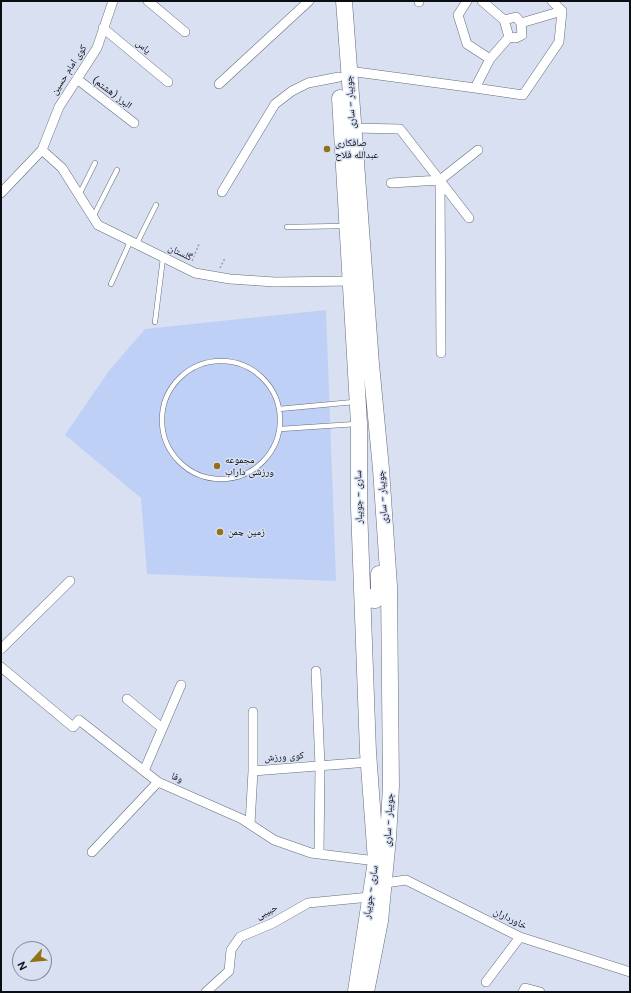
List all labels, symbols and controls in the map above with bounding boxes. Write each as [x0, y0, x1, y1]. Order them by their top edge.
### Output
street label: یاس [133, 37, 153, 57]
street label: کوی امام حسین [48, 43, 90, 97]
street label: البرز (هشتم) [90, 74, 134, 112]
street label: جویبار - ساری [343, 75, 359, 129]
place label: صافکاری عبدالله فلاح [335, 137, 378, 160]
marker: صافکاری عبدالله فلاح [322, 144, 332, 154]
street label: گلستان [166, 242, 194, 264]
place label: مجموعه ورزشی داراب [225, 454, 274, 478]
marker: مجموعه ورزشی داراب [212, 461, 222, 471]
street label: ساری - جویبار [353, 470, 365, 524]
street label: جویبار - ساری [375, 470, 391, 524]
place label: زمین چمن [228, 526, 265, 538]
marker: زمین چمن [215, 527, 225, 537]
street label: کوی ورزش [264, 750, 304, 764]
street label: وفا [169, 770, 185, 786]
street label: جویبار - ساری [382, 793, 396, 847]
street label: ساری - جویبار [361, 865, 381, 919]
street label: حبیبی [254, 902, 280, 922]
street label: خاورداران [491, 906, 529, 932]
north arrow [12, 941, 52, 981]
text: N [14, 959, 30, 973]

